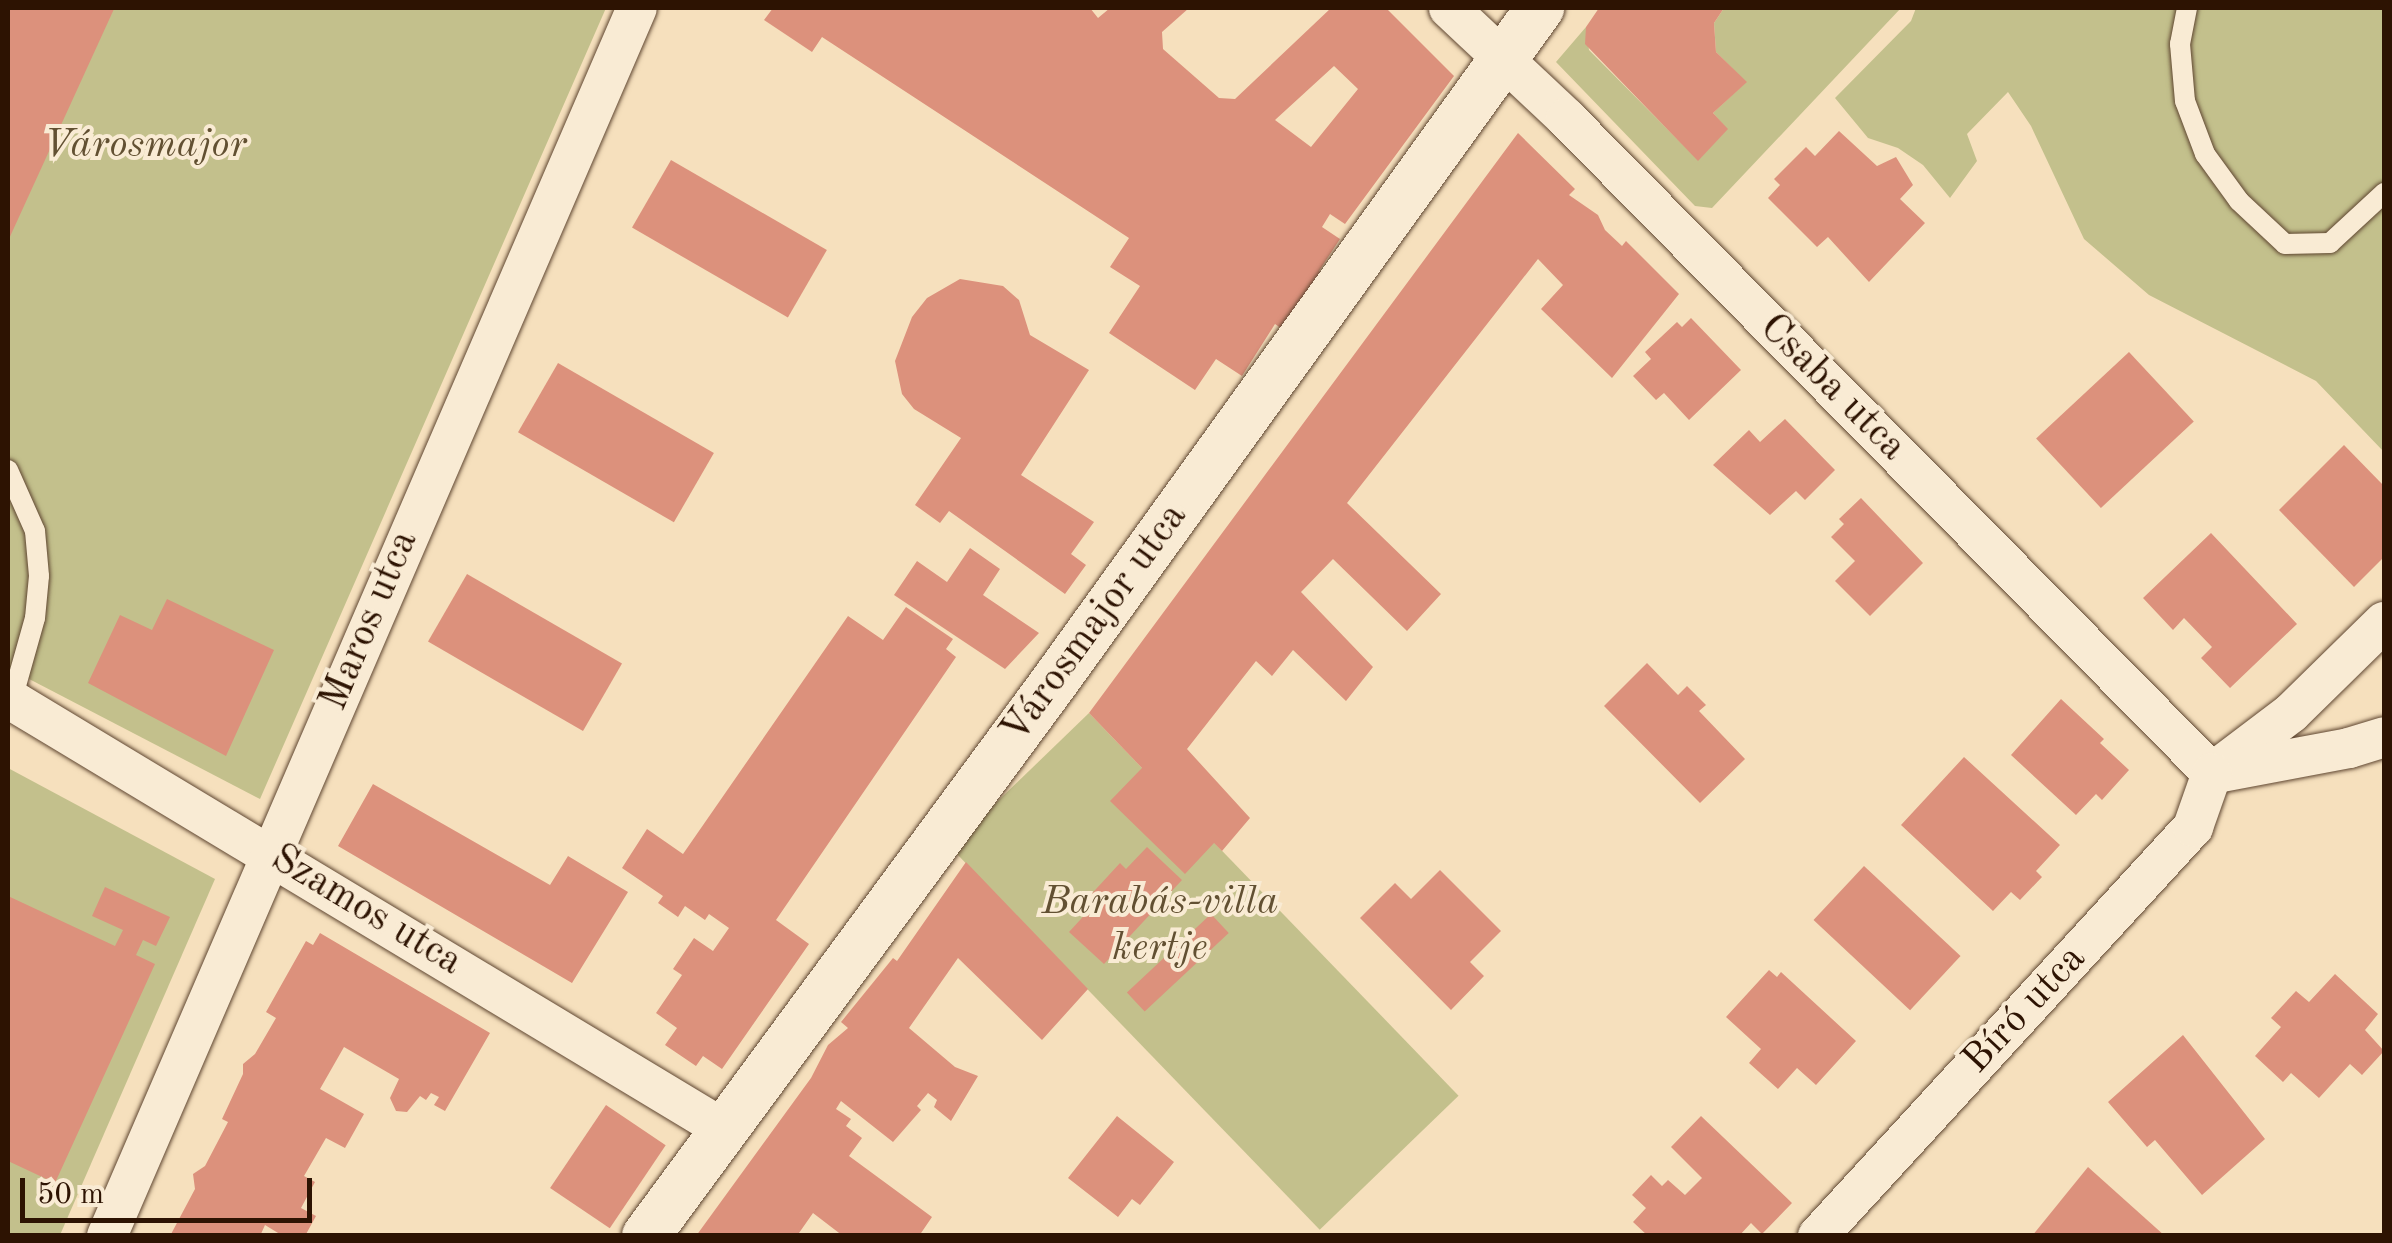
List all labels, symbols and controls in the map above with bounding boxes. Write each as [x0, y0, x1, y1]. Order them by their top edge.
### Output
park label: Városmajor [43, 122, 247, 170]
street label: Csaba utca [1749, 305, 1915, 471]
street label: Városmajor utca [992, 494, 1198, 754]
street label: Maros utca [311, 524, 429, 718]
street label: Szamos utca [262, 835, 470, 987]
park label: Barabás-villa kertje [1042, 879, 1278, 973]
street label: Bíró utca [1953, 936, 2097, 1084]
scale bar [25, 1158, 318, 1220]
text: 50 m [37, 1180, 104, 1210]

